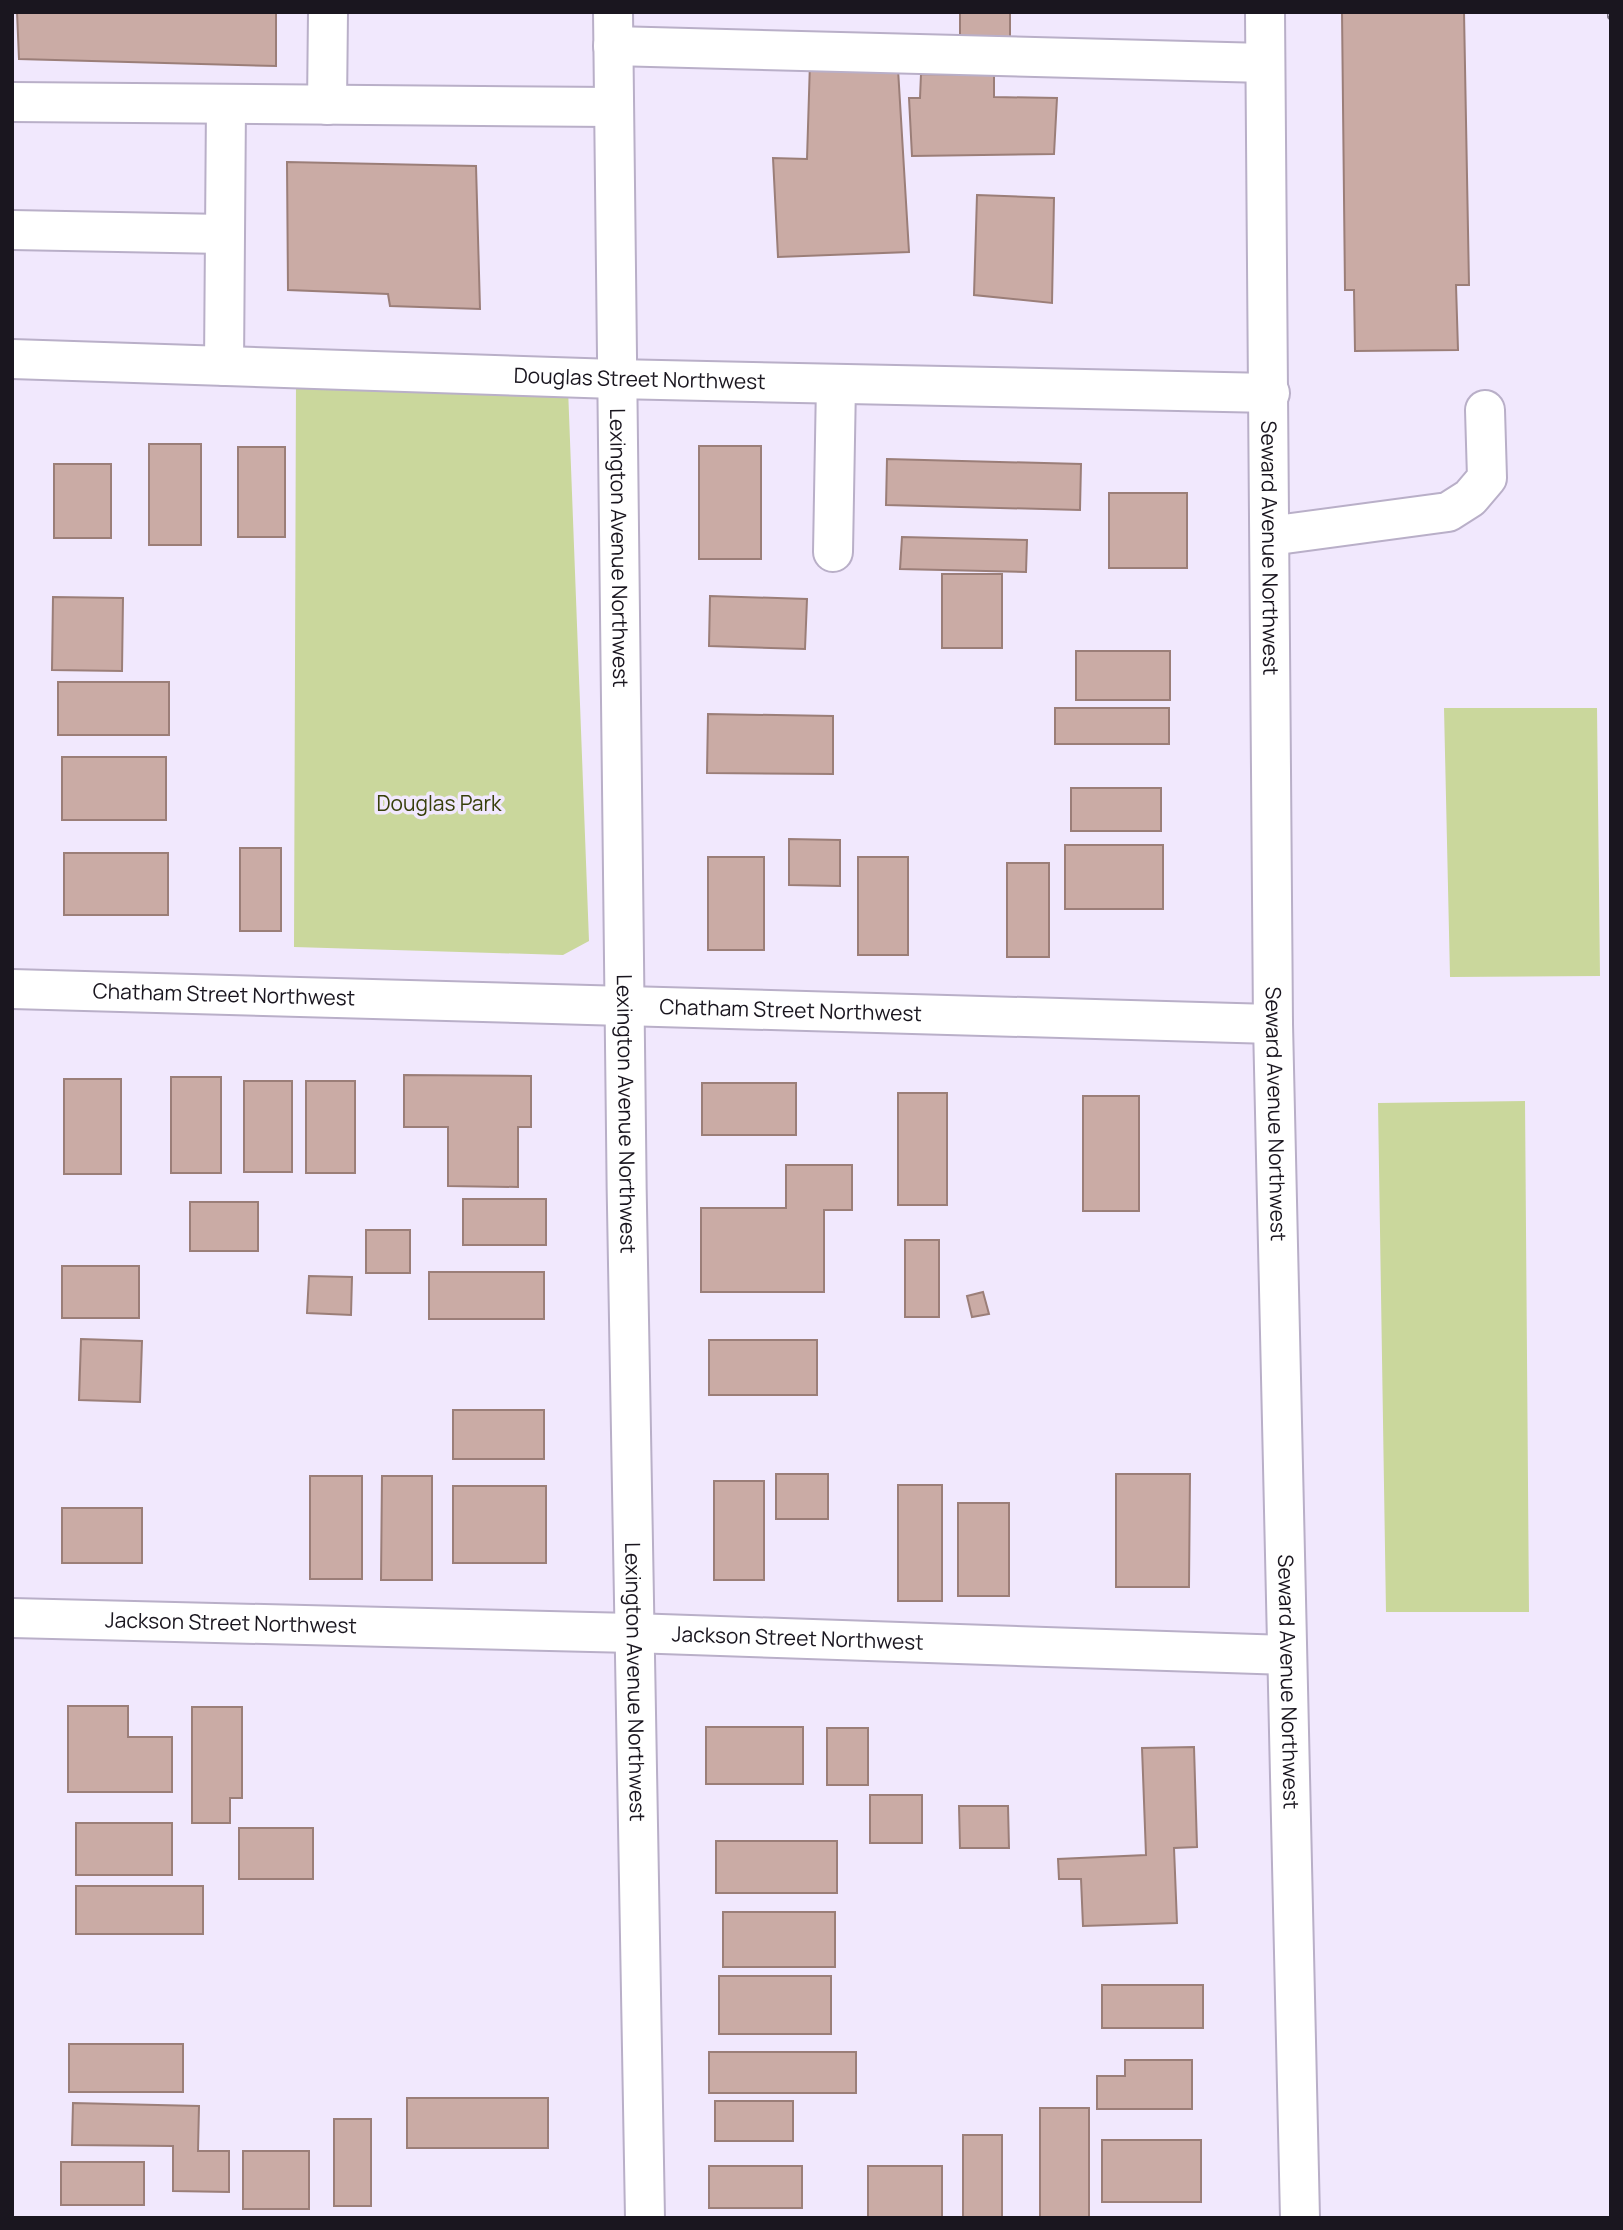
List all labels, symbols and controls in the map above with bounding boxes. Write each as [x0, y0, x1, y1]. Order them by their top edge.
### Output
street label: Douglas Street Northwest [513, 361, 766, 395]
street label: Lexington Avenue Northwest [604, 408, 635, 688]
street label: Seward Avenue Northwest [1255, 420, 1285, 676]
park label: Douglas Park [376, 789, 502, 817]
street label: Lexington Avenue Northwest [611, 974, 643, 1254]
street label: Chatham Street Northwest [92, 976, 356, 1012]
street label: Seward Avenue Northwest [1260, 986, 1293, 1242]
street label: Chatham Street Northwest [659, 992, 922, 1027]
street label: Lexington Avenue Northwest [619, 1542, 652, 1822]
street label: Seward Avenue Northwest [1272, 1554, 1306, 1809]
street label: Jackson Street Northwest [105, 1605, 357, 1639]
street label: Jackson Street Northwest [671, 1619, 924, 1656]

